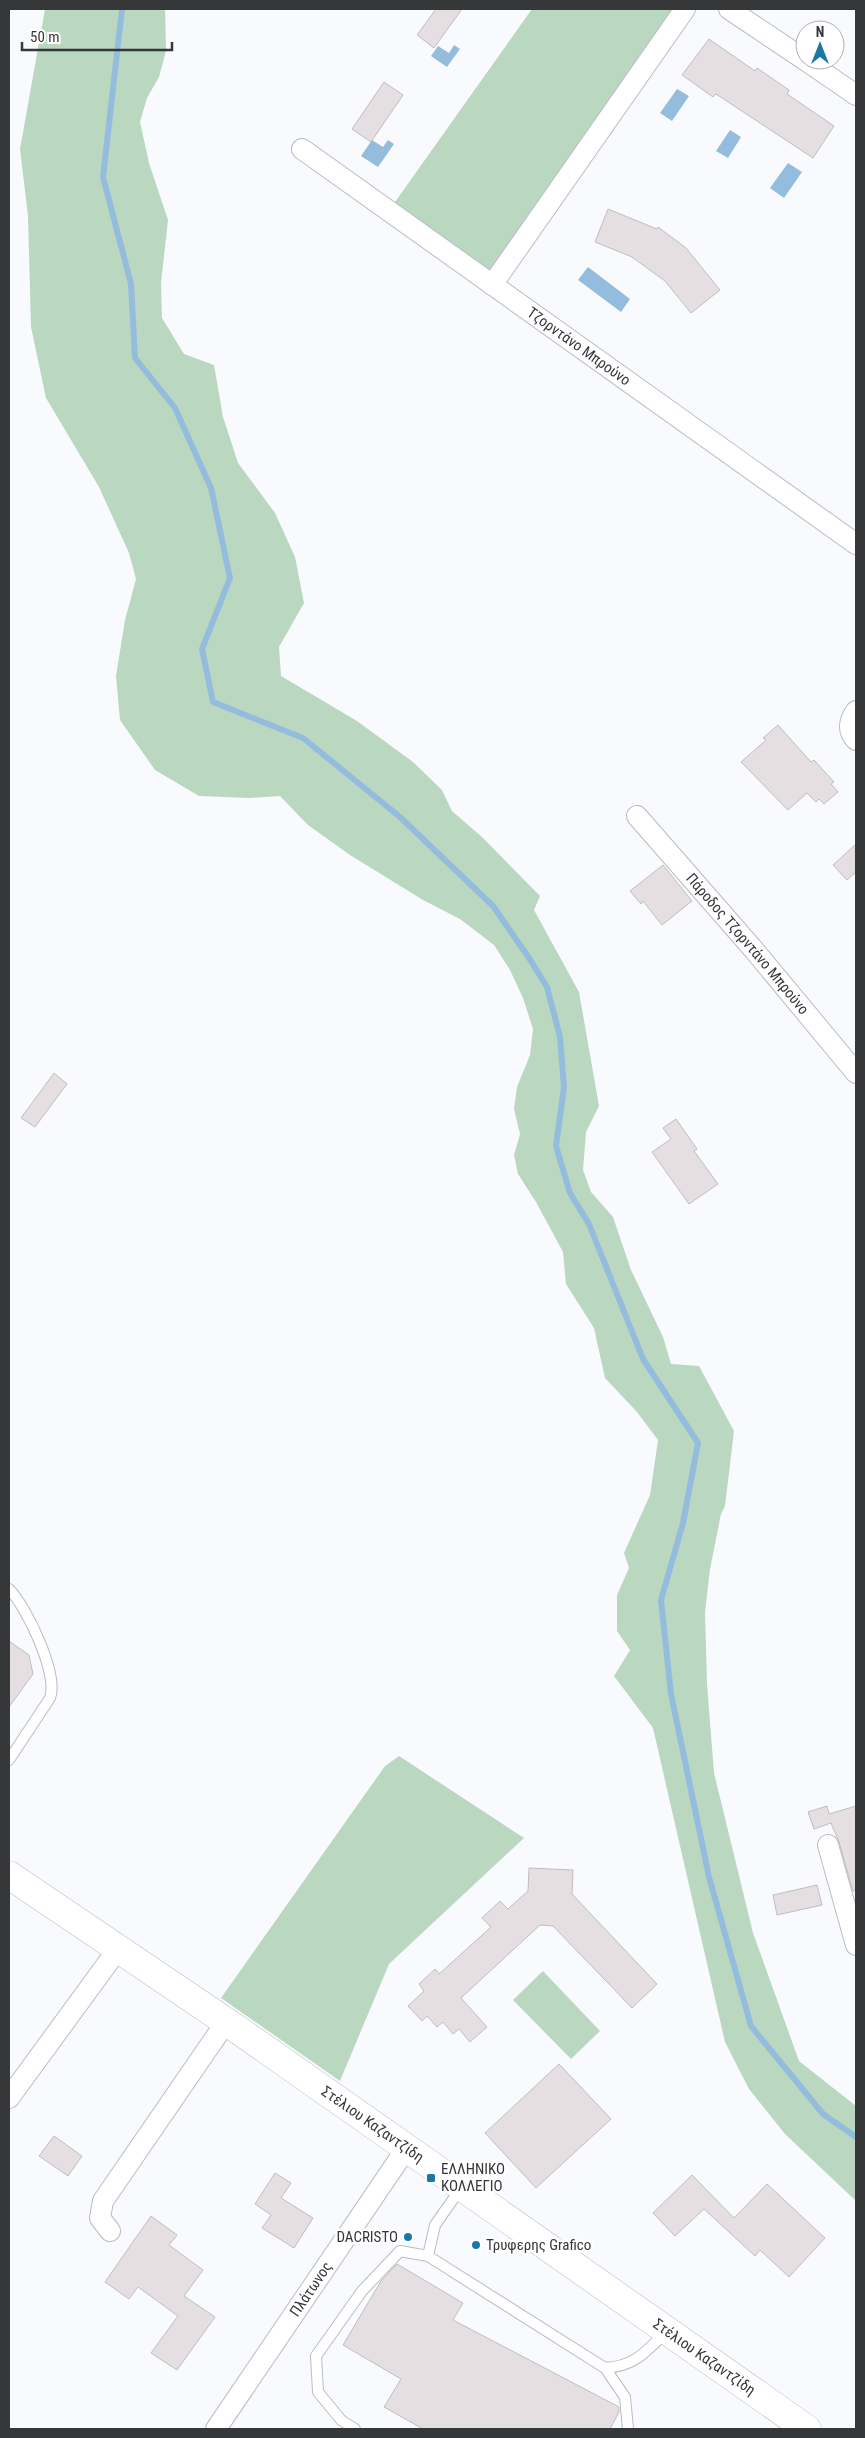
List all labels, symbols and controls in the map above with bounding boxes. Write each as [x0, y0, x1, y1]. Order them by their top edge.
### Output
scale bar [22, 20, 172, 52]
north arrow [795, 20, 845, 70]
text: N [816, 24, 824, 40]
text: 50 m [30, 28, 60, 46]
street label: Τζορντάνο Μπρούνο [524, 303, 634, 389]
street label: Πάροδος Τζορντάνο Μπρούνο [682, 870, 813, 1018]
street label: Στέλιου Καζαντζίδη [318, 2082, 427, 2166]
place label: ΕΛΛΗΝΙΚΟ ΚΟΛΛΕΓΙΟ [441, 2160, 505, 2195]
marker: ΕΛΛΗΝΙΚΟ ΚΟΛΛΕΓΙΟ [425, 2172, 437, 2184]
place label: DACRISTO [336, 2228, 398, 2246]
marker: DACRISTO [402, 2231, 414, 2243]
place label: Τρυφερης Grafico [486, 2236, 591, 2254]
marker: Τρυφερης Grafico [470, 2239, 482, 2251]
street label: Πλάτωνος [286, 2258, 336, 2320]
street label: Στέλιου Καζαντζίδη [650, 2315, 759, 2399]

